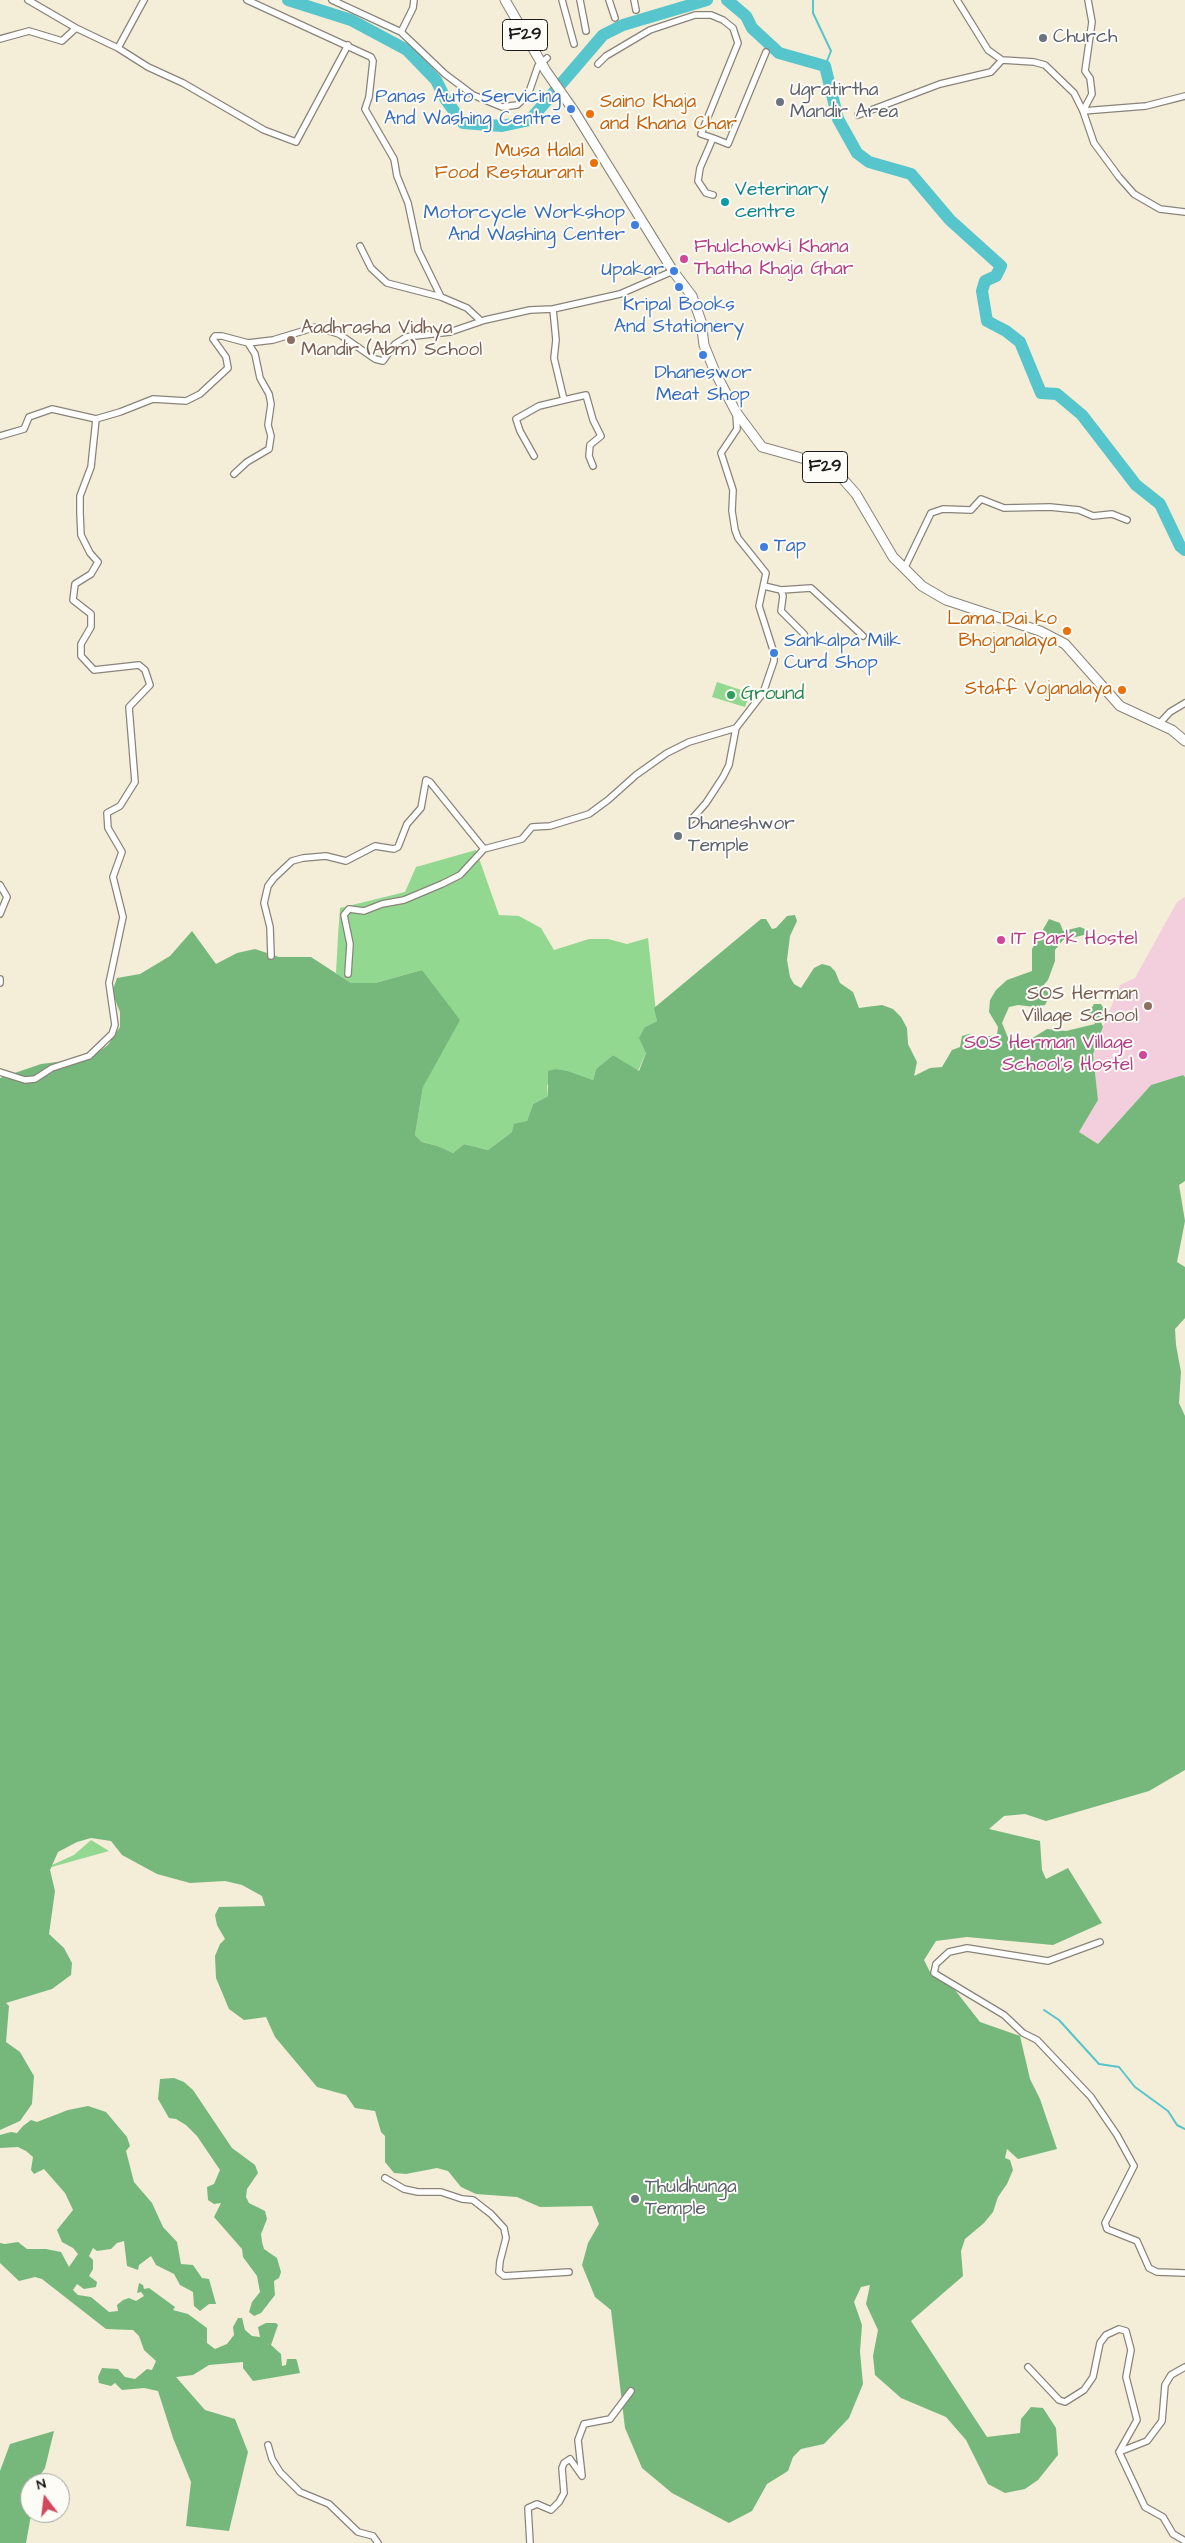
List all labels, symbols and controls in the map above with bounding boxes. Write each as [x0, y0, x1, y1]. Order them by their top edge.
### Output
road number: F29 [502, 20, 548, 50]
place label: Church [1053, 27, 1117, 49]
marker: Church [1037, 32, 1049, 44]
place label: Ugratirtha Mandir Area [790, 80, 898, 124]
place label: Panas Auto Servicing And Washing Centre [375, 87, 561, 131]
place label: Saino Khaja and Khana Char [600, 92, 737, 136]
marker: Ugratirtha Mandir Area [774, 96, 786, 108]
marker: Panas Auto Servicing And Washing Centre [565, 103, 577, 115]
marker: Saino Khaja and Khana Char [584, 108, 596, 120]
place label: Musa Halal Food Restaurant [434, 141, 584, 185]
marker: Musa Halal Food Restaurant [588, 157, 600, 169]
place label: Veterinary centre [735, 180, 829, 224]
marker: Veterinary centre [719, 196, 731, 208]
place label: Motorcycle Workshop And Washing Center [423, 203, 625, 247]
marker: Motorcycle Workshop And Washing Center [629, 219, 641, 231]
place label: Fhulchowki Khana Thatha Khaja Ghar [694, 237, 853, 281]
marker: Fhulchowki Khana Thatha Khaja Ghar [678, 253, 690, 265]
place label: Upakar [601, 260, 664, 282]
marker: Upakar [668, 265, 680, 277]
marker: Kripal Books And Stationery [673, 281, 685, 293]
place label: Kripal Books And Stationery [614, 295, 744, 339]
place label: Aadhrasha Vidhya Mandir (Abm) School [301, 318, 482, 362]
marker: Aadhrasha Vidhya Mandir (Abm) School [285, 334, 297, 346]
marker: Dhaneswor Meat Shop [697, 349, 709, 361]
place label: Dhaneswor Meat Shop [654, 363, 752, 407]
road number: F29 [802, 452, 848, 482]
place label: Tap [774, 536, 806, 558]
marker: Tap [758, 541, 770, 553]
place label: Lama Dai ko Bhojanalaya [947, 609, 1057, 653]
marker: Lama Dai ko Bhojanalaya [1061, 625, 1073, 637]
place label: Sankalpa Milk Curd Shop [784, 631, 901, 675]
marker: Sankalpa Milk Curd Shop [768, 647, 780, 659]
place label: Staff Vojanalaya [965, 679, 1112, 701]
place label: Ground [741, 684, 804, 706]
marker: Staff Vojanalaya [1116, 684, 1128, 696]
marker: Ground [725, 689, 737, 701]
place label: Dhaneshwor Temple [688, 814, 795, 858]
marker: Dhaneshwor Temple [672, 830, 684, 842]
place label: IT Park Hostel [1011, 929, 1138, 951]
marker: IT Park Hostel [995, 934, 1007, 946]
place label: SOS Herman Village School [1022, 984, 1138, 1028]
marker: SOS Herman Village School [1142, 1000, 1154, 1012]
place label: SOS Herman Village School's Hostel [964, 1033, 1133, 1077]
marker: SOS Herman Village School's Hostel [1137, 1049, 1149, 1061]
place label: Thuldhunga Temple [645, 2177, 737, 2221]
marker: Thuldhunga Temple [629, 2193, 641, 2205]
north arrow [20, 2473, 70, 2523]
text: N [35, 2474, 48, 2495]

